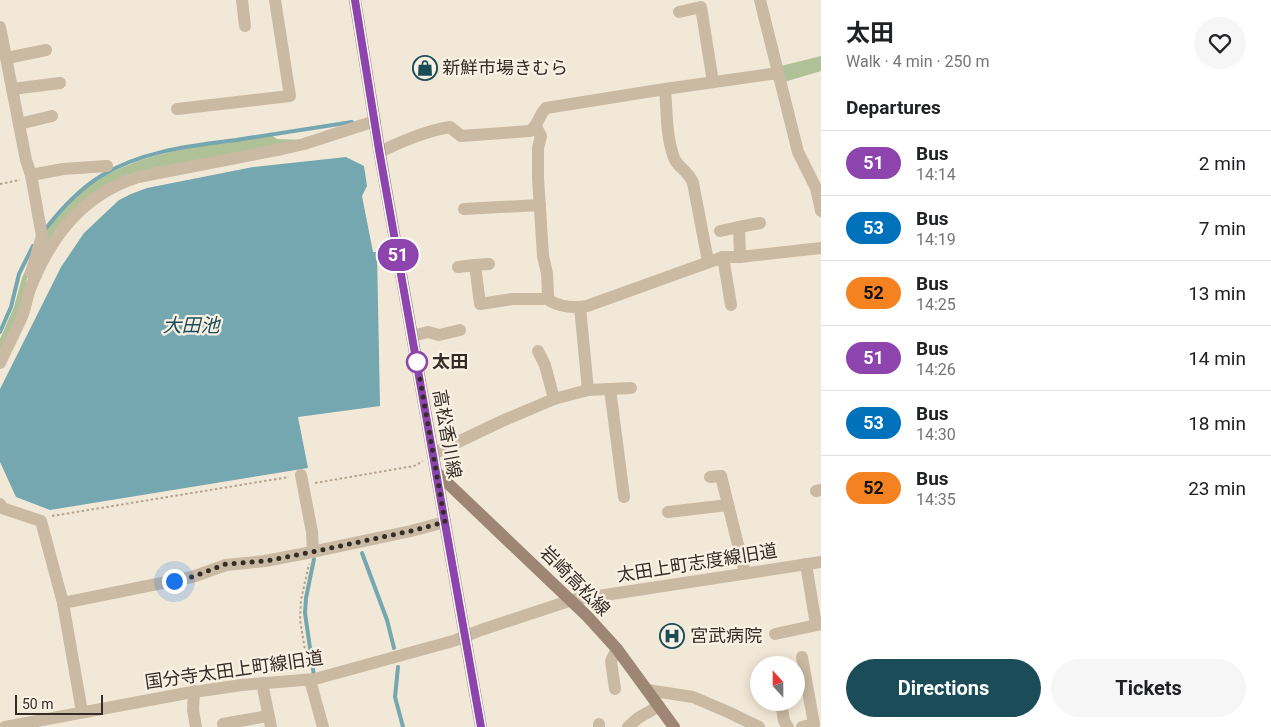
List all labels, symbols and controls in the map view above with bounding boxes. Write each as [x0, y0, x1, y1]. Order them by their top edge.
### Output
button: heart [1194, 17, 1246, 69]
text: 太田 [846, 19, 894, 47]
text: Walk · 4 min · 250 m [846, 52, 990, 71]
shop icon: 新鮮市場きむら [412, 55, 438, 81]
place label: 新鮮市場きむら [442, 57, 568, 78]
text: Departures [846, 96, 941, 119]
text: Bus [916, 142, 949, 165]
text: 51 [863, 152, 884, 173]
text: 2 min [1199, 152, 1246, 175]
text: 14:14 [916, 165, 956, 184]
text: Bus [916, 207, 949, 230]
text: 53 [863, 217, 884, 238]
text: 7 min [1199, 217, 1246, 240]
text: 14:19 [916, 230, 956, 249]
line badge: 51 [376, 239, 420, 271]
text: 51 [388, 244, 408, 265]
text: Bus [916, 272, 949, 295]
text: 52 [863, 282, 884, 303]
text: 13 min [1188, 282, 1246, 305]
text: 14:25 [916, 295, 956, 314]
water label: 大田池 [162, 314, 221, 337]
text: Bus [916, 337, 949, 360]
text: 51 [863, 347, 884, 368]
text: 14 min [1188, 347, 1246, 370]
marker: 太田 [406, 351, 428, 373]
place label: 太田 [432, 351, 468, 372]
text: 14:26 [916, 360, 956, 379]
street label: 高松香川線 [429, 388, 466, 480]
text: Bus [916, 402, 949, 425]
text: 53 [863, 412, 884, 433]
text: 18 min [1188, 412, 1246, 435]
text: 14:30 [916, 425, 956, 444]
text: Bus [916, 467, 949, 490]
text: 52 [863, 477, 884, 498]
text: 23 min [1188, 477, 1246, 500]
text: 14:35 [916, 490, 956, 509]
street label: 太田上町志度線旧道 [615, 539, 779, 586]
street label: 岩崎高松線 [536, 541, 615, 620]
your location [162, 569, 187, 594]
hospital icon: 宮武病院 [659, 623, 685, 649]
place label: 宮武病院 [690, 625, 762, 646]
street label: 国分寺太田上町線旧道 [143, 647, 325, 692]
north arrow [750, 656, 805, 711]
map controls [750, 656, 805, 711]
button: Directions [846, 659, 1041, 717]
button: Tickets [1051, 659, 1246, 717]
scale bar [15, 692, 102, 715]
text: 50 m [22, 696, 54, 712]

